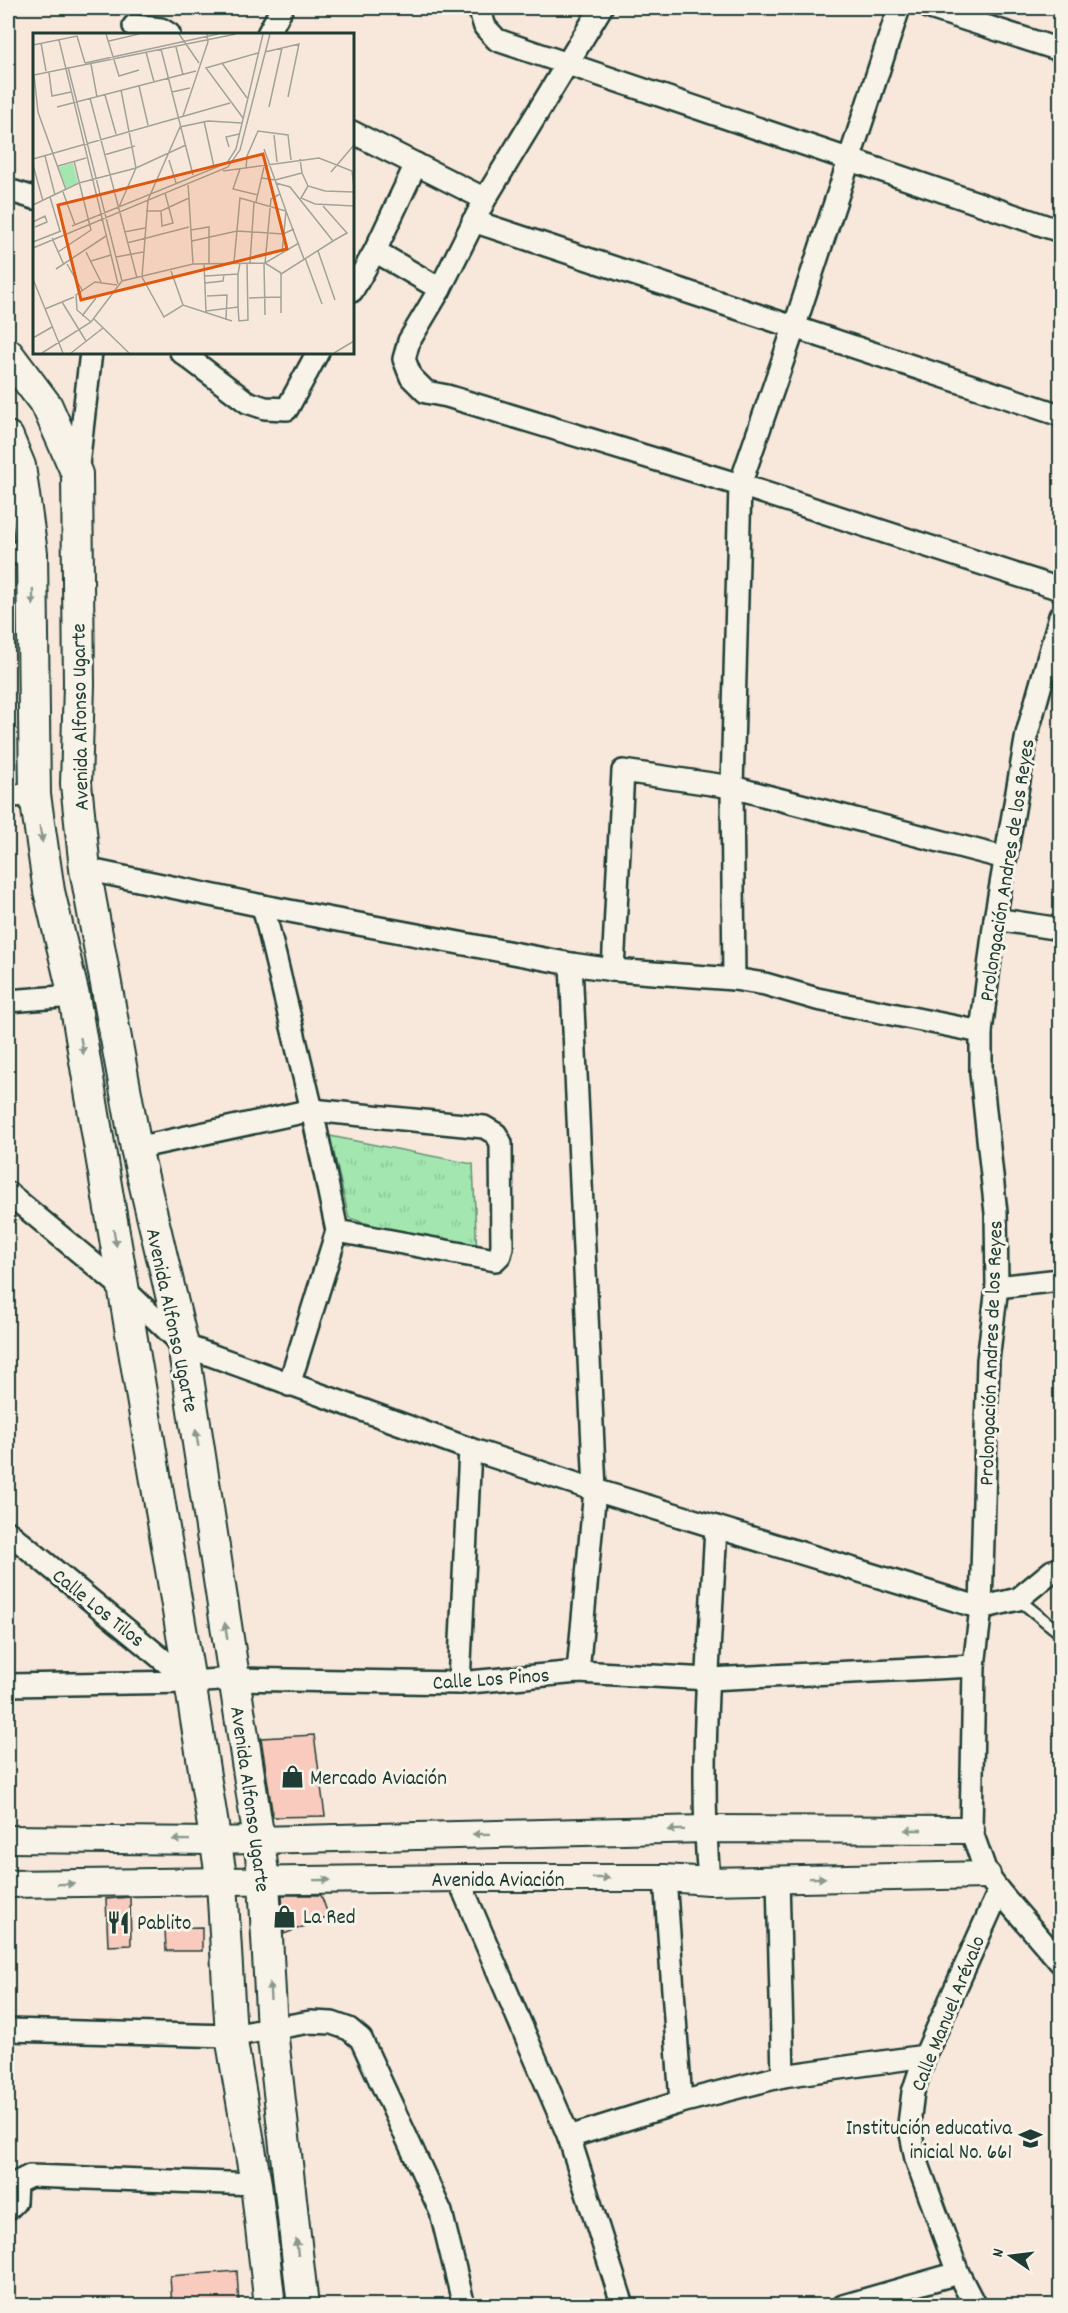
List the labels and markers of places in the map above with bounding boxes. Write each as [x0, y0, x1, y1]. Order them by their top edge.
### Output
shop icon: Mercado Aviación [279, 1764, 305, 1790]
place label: Mercado Aviación [310, 1765, 447, 1795]
shop icon: La Red [272, 1903, 298, 1929]
place label: La Red [303, 1904, 356, 1934]
restaurant icon: Pablito [106, 1909, 132, 1935]
place label: Pablito [137, 1910, 191, 1940]
place label: Institución educativa inicial No. 661 [846, 2115, 1013, 2169]
school or university icon: Institución educativa inicial No. 661 [1017, 2126, 1043, 2152]

